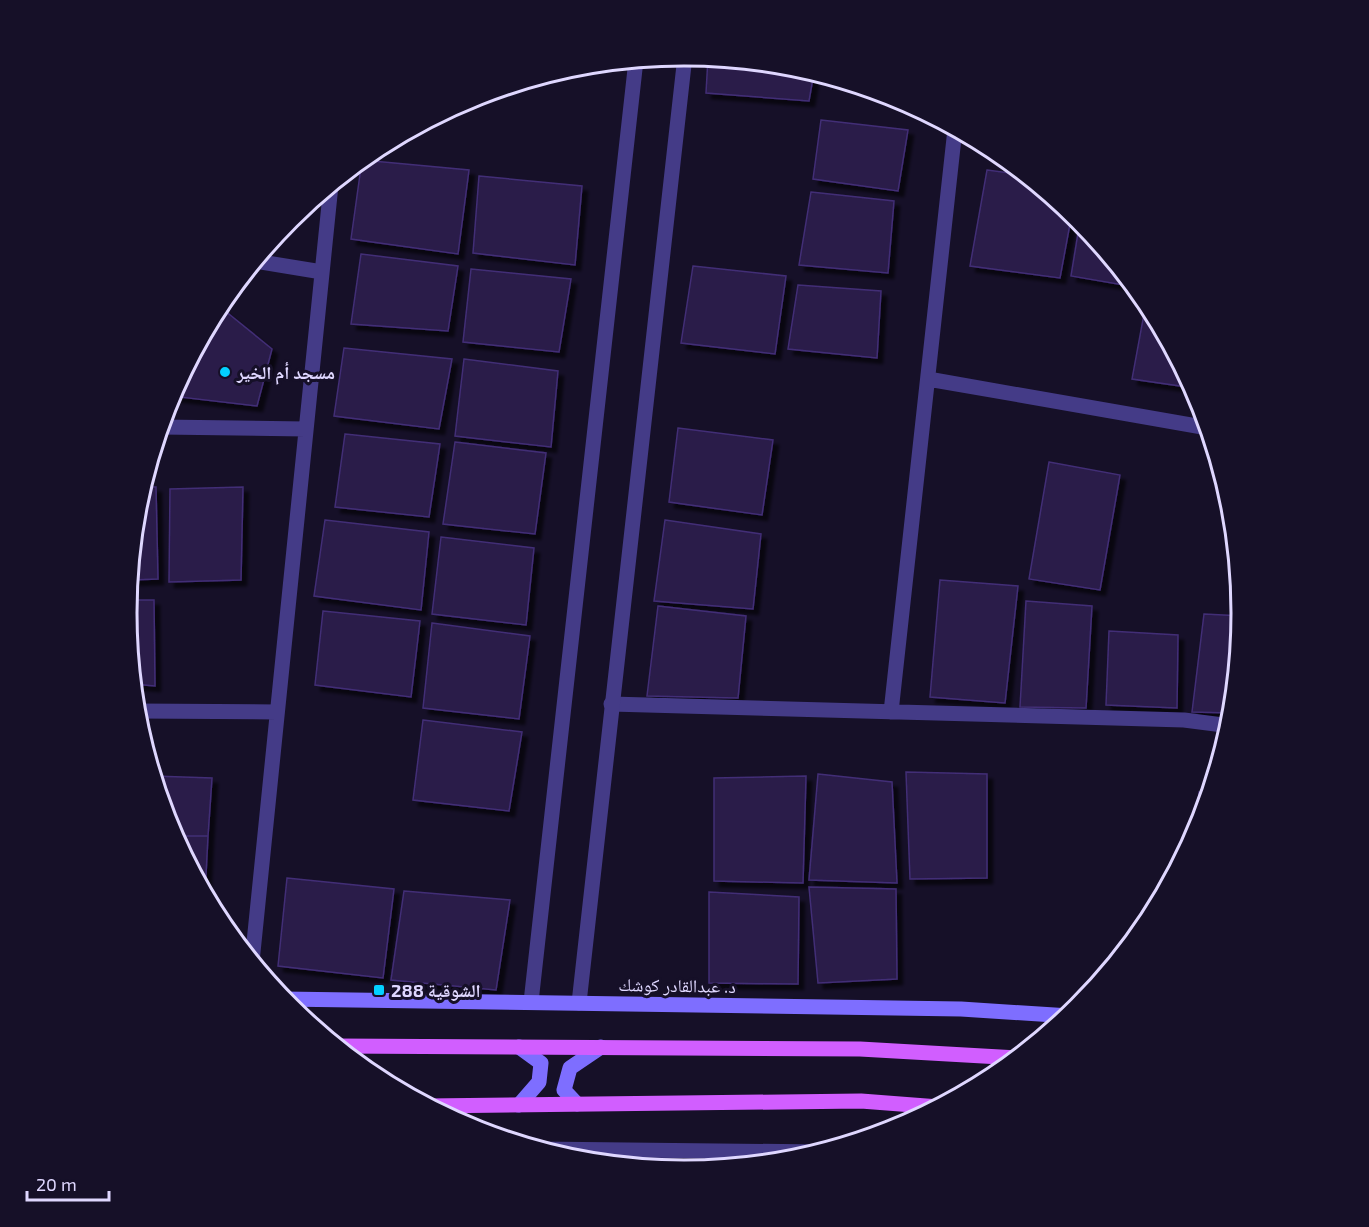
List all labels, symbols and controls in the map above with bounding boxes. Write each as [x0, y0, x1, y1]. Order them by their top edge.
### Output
place label: مسجد أم الخير [236, 361, 335, 385]
marker: مسجد أم الخير [218, 365, 232, 379]
street label: د. عبدالقادر كوشك [618, 973, 736, 998]
place label: الشوقية 288 [391, 979, 481, 1001]
marker: الشوقية 288 [372, 983, 386, 997]
scale bar [27, 1164, 110, 1202]
text: 20 m [36, 1173, 77, 1195]

